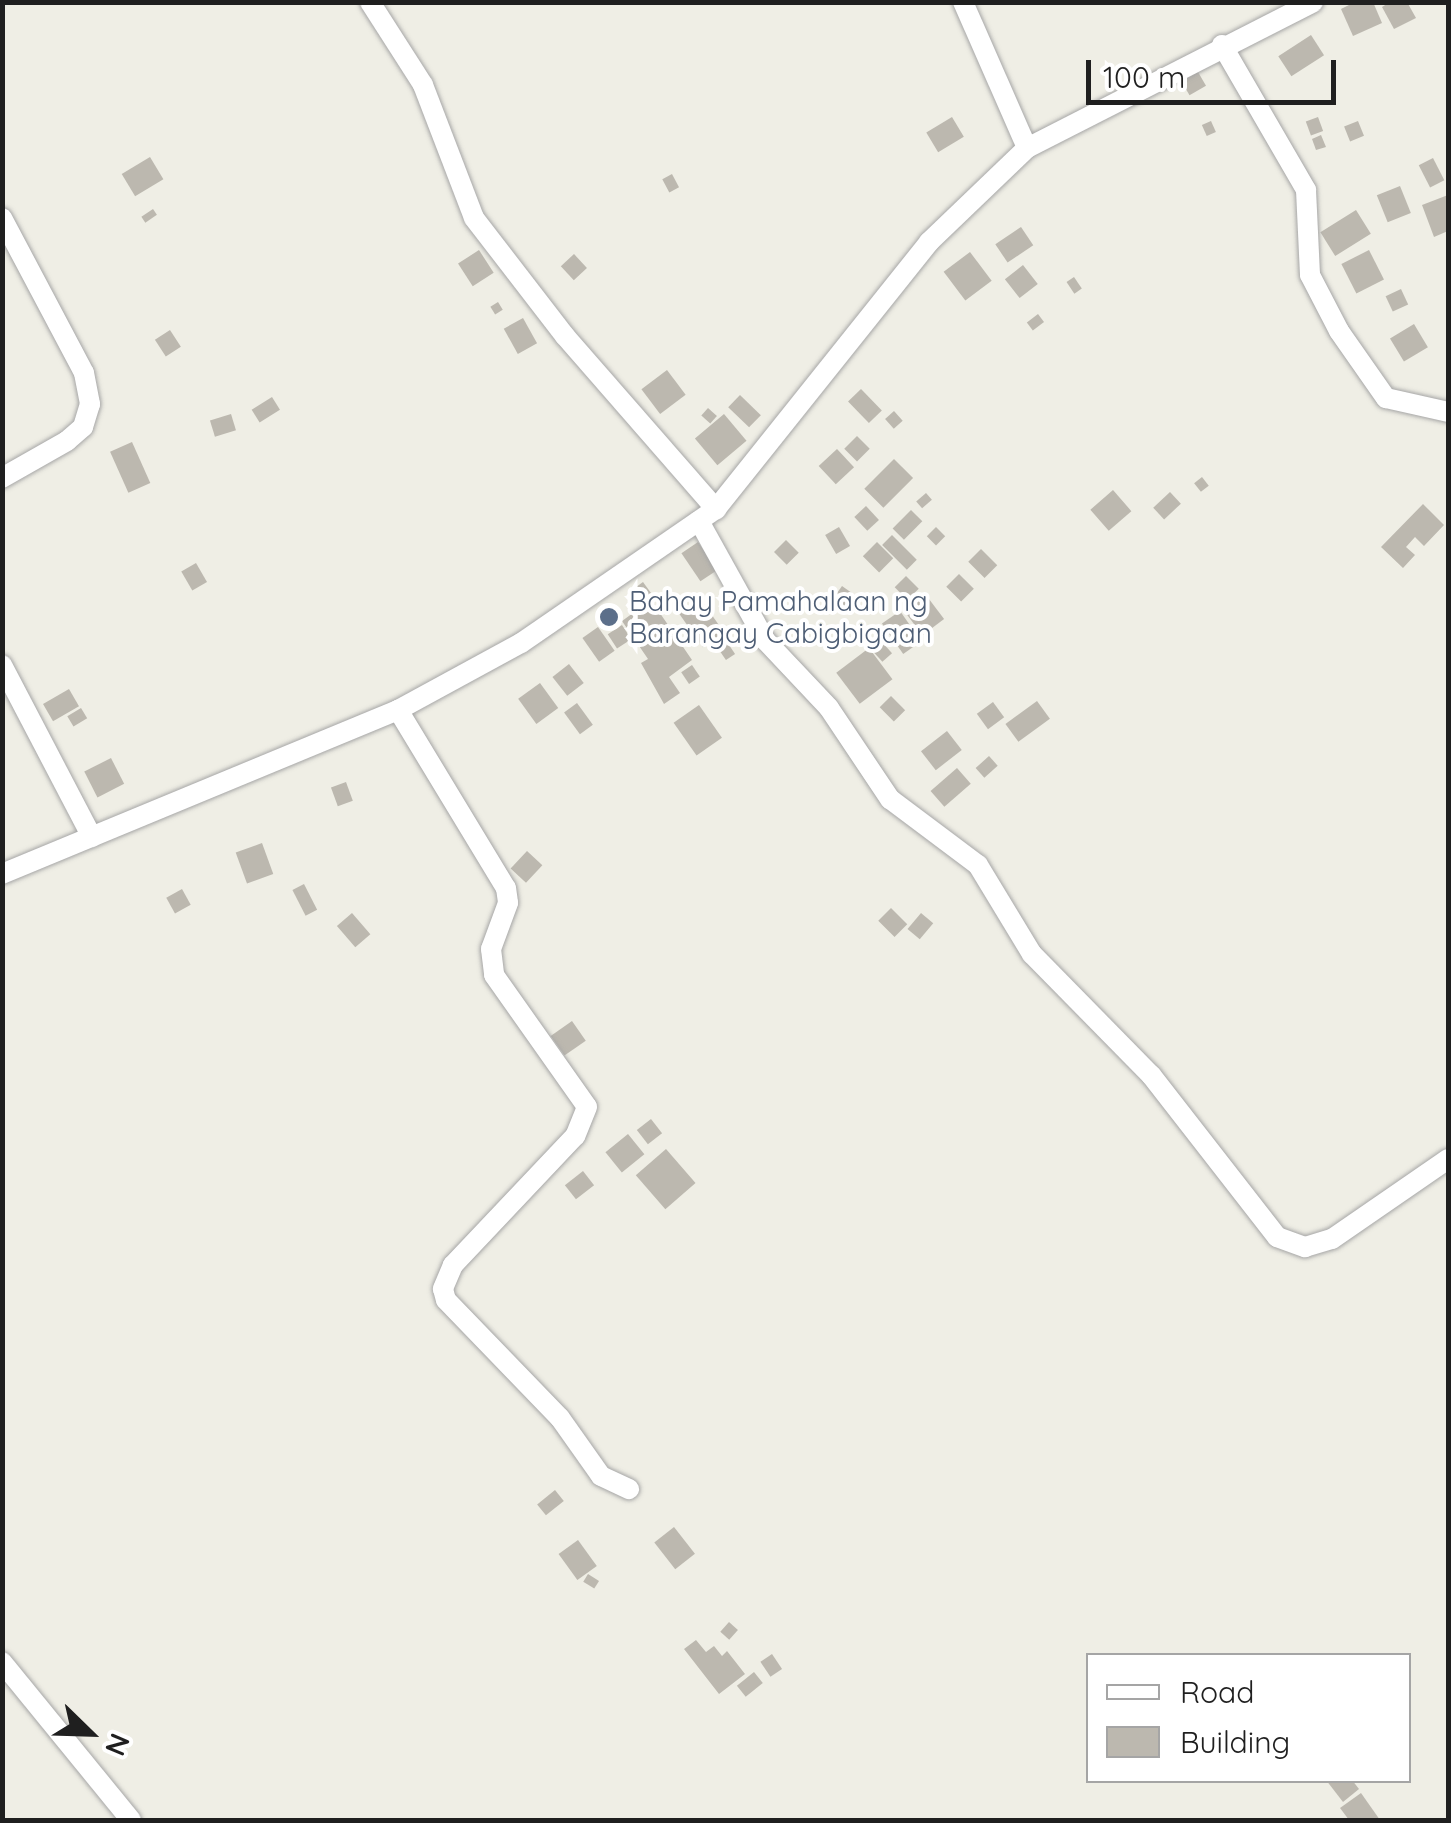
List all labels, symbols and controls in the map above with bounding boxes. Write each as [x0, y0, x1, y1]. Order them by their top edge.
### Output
scale bar [1091, 40, 1341, 102]
text: 100 m [1103, 58, 1185, 96]
place label: Bahay Pamahalaan ng Barangay Cabigbigaan [629, 584, 932, 650]
marker: Bahay Pamahalaan ng Barangay Cabigbigaan [598, 606, 620, 628]
legend [1086, 1653, 1411, 1783]
text: Road [1180, 1673, 1254, 1711]
north arrow [40, 1683, 140, 1783]
text: Building [1180, 1723, 1290, 1761]
text: N [98, 1729, 138, 1761]

